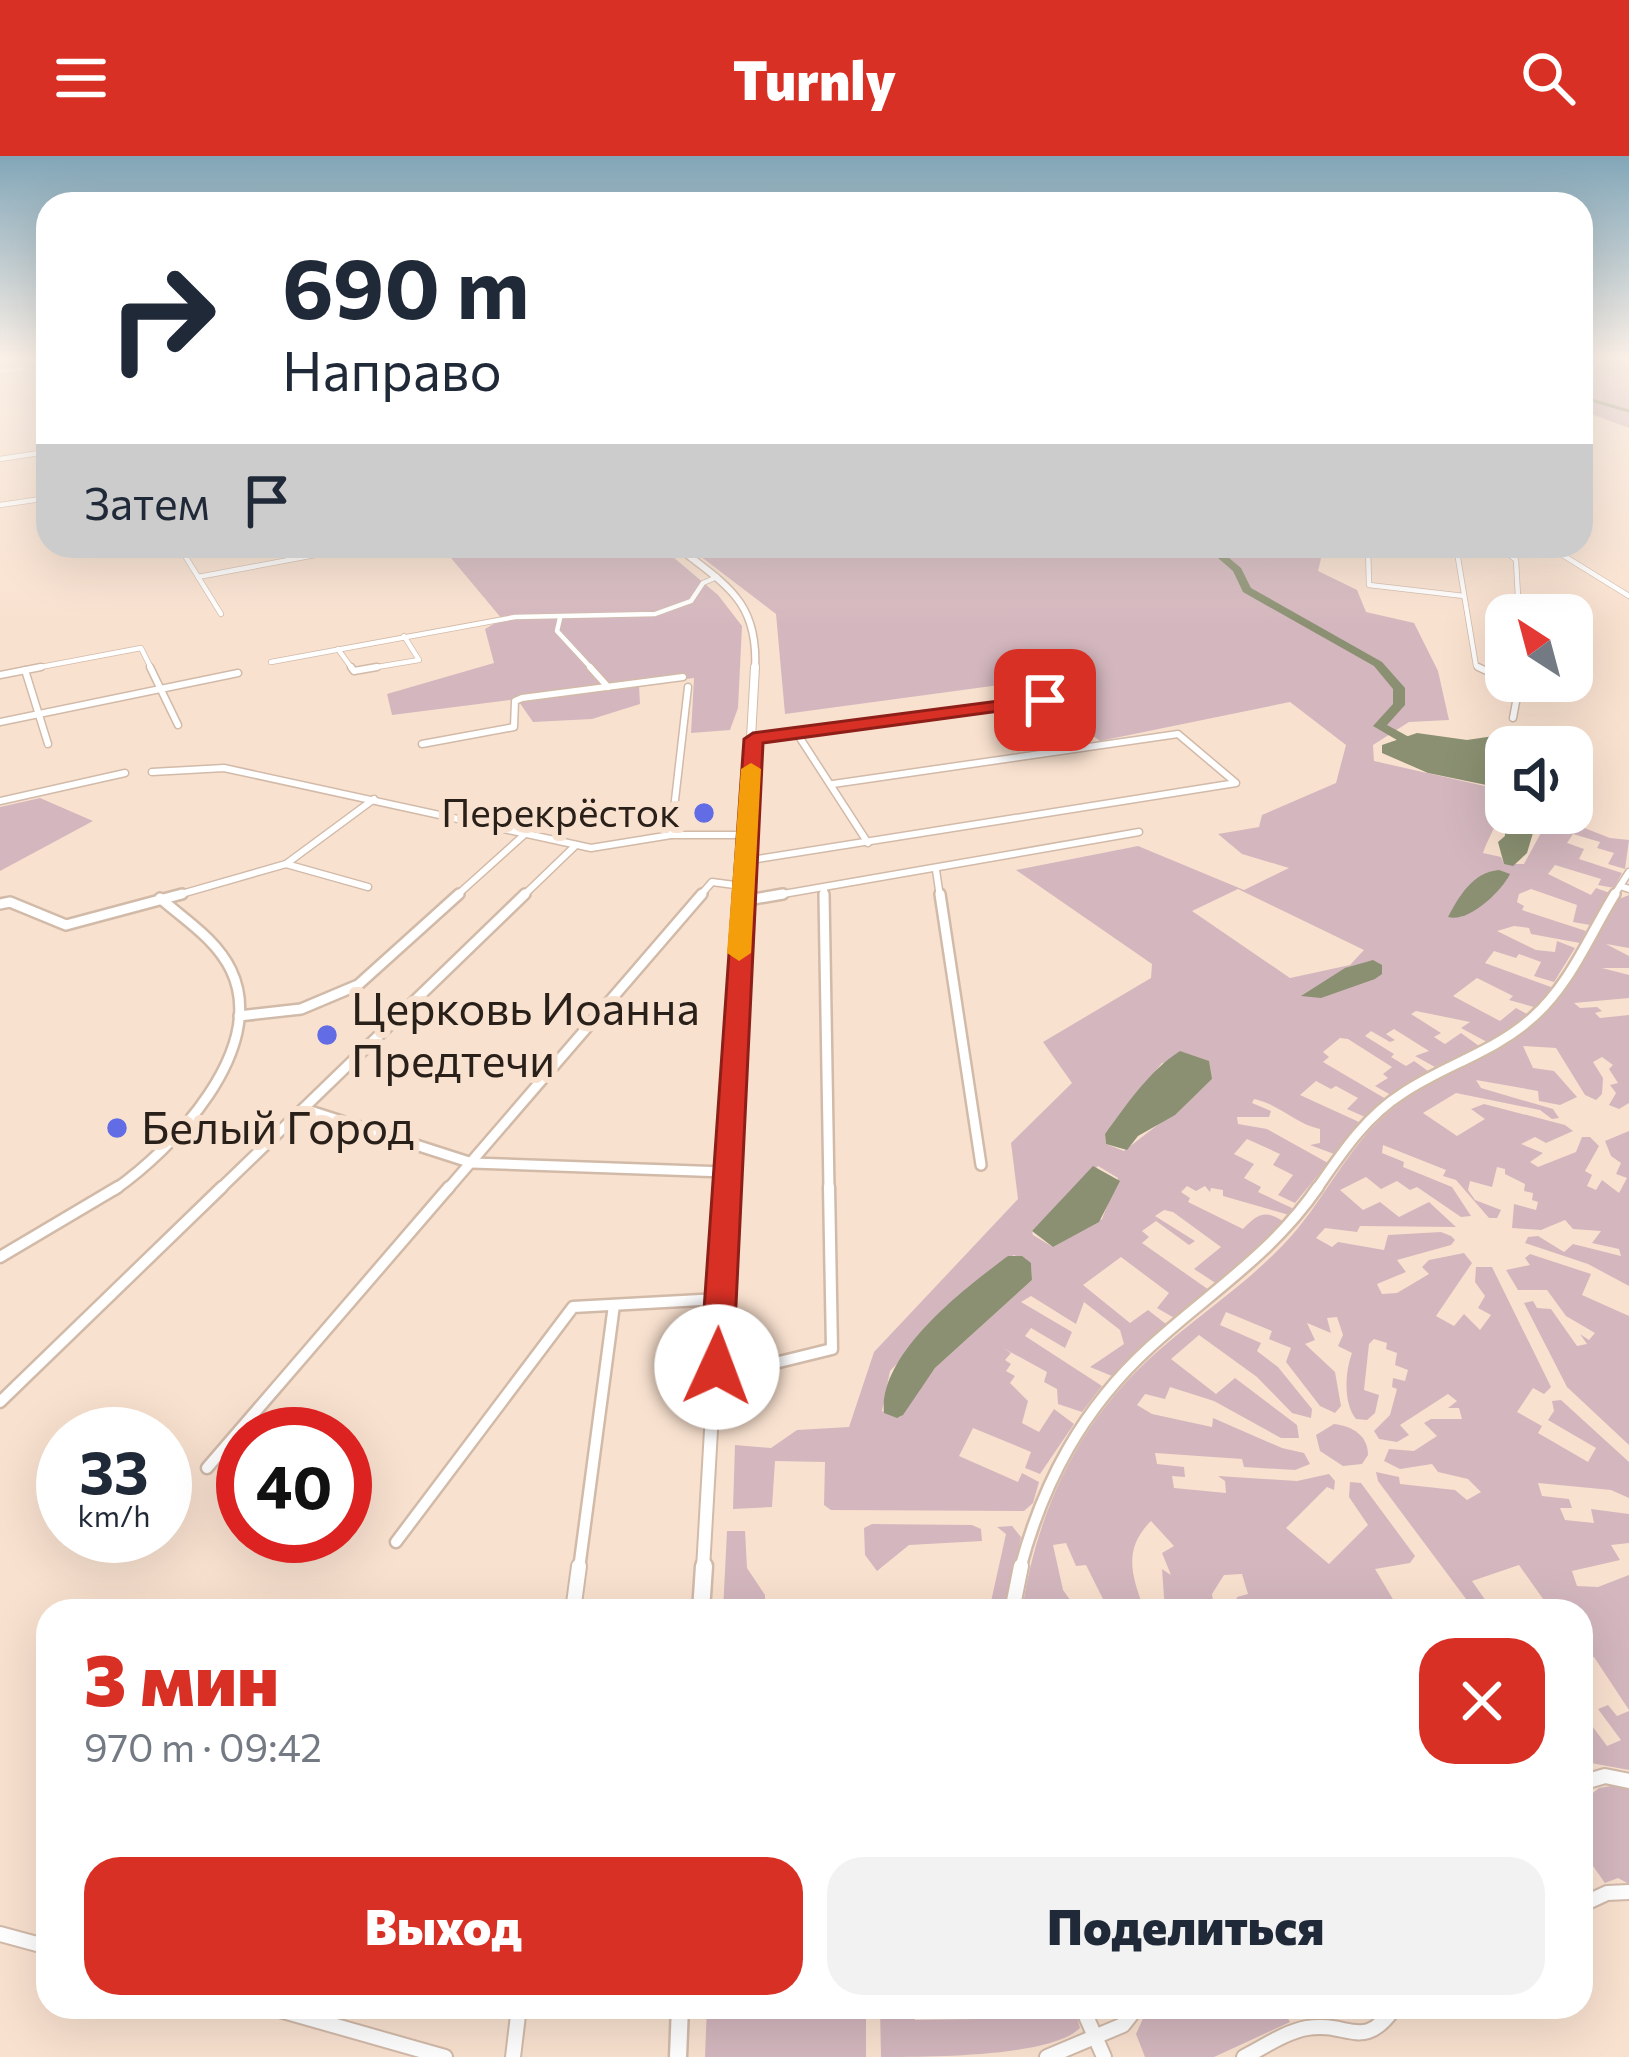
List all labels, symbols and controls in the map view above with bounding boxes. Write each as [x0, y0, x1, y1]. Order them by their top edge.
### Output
icon: menu [48, 45, 114, 111]
text: Turnly [733, 45, 896, 111]
icon: search [1515, 45, 1581, 111]
text: 690 m [282, 234, 529, 336]
icon: right [84, 240, 240, 396]
text: Направо [282, 336, 502, 402]
icon: arrive [234, 468, 300, 534]
text: Затем [84, 474, 210, 529]
north arrow [1485, 594, 1593, 702]
map controls [1485, 594, 1593, 834]
pin [994, 649, 1096, 751]
icon: arrive [1012, 667, 1078, 733]
button: sound [1485, 726, 1593, 834]
place label: Перекрёсток [441, 787, 680, 835]
marker: Перекрёсток [691, 800, 717, 826]
place label: Церковь Иоанна Предтечи [351, 979, 700, 1086]
marker: Церковь Иоанна Предтечи [314, 1022, 340, 1048]
place label: Белый Город [141, 1098, 414, 1153]
marker: Белый Город [104, 1115, 130, 1141]
position arrow [654, 1304, 780, 1430]
speed limit sign: 40 [216, 1407, 372, 1563]
text: 33 [79, 1433, 149, 1506]
text: km/h [78, 1496, 150, 1533]
text: 3 мин [84, 1633, 279, 1721]
button: close [1419, 1638, 1545, 1764]
text: 970 m · 09:42 [84, 1722, 322, 1770]
button: Выход [84, 1857, 803, 1995]
button: Поделиться [827, 1857, 1545, 1995]

